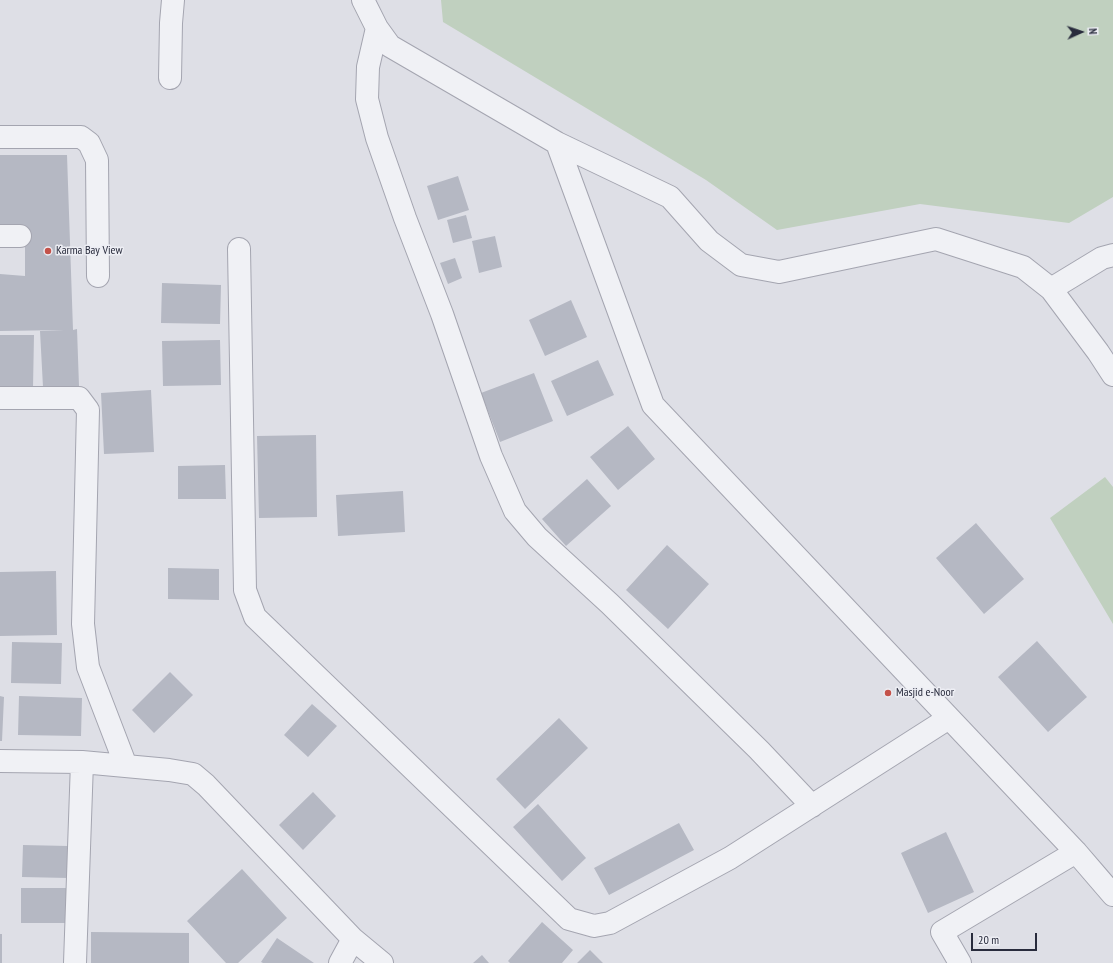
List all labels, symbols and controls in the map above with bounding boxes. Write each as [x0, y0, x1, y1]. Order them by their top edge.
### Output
north arrow [1061, 12, 1101, 52]
text: N [1086, 28, 1100, 35]
place label: Karma Bay View [56, 244, 123, 258]
marker: Karma Bay View [43, 246, 53, 256]
place label: Masjid e-Noor [896, 686, 954, 700]
marker: Masjid e-Noor [883, 688, 893, 698]
scale bar [973, 925, 1039, 951]
text: 20 m [978, 932, 999, 947]

